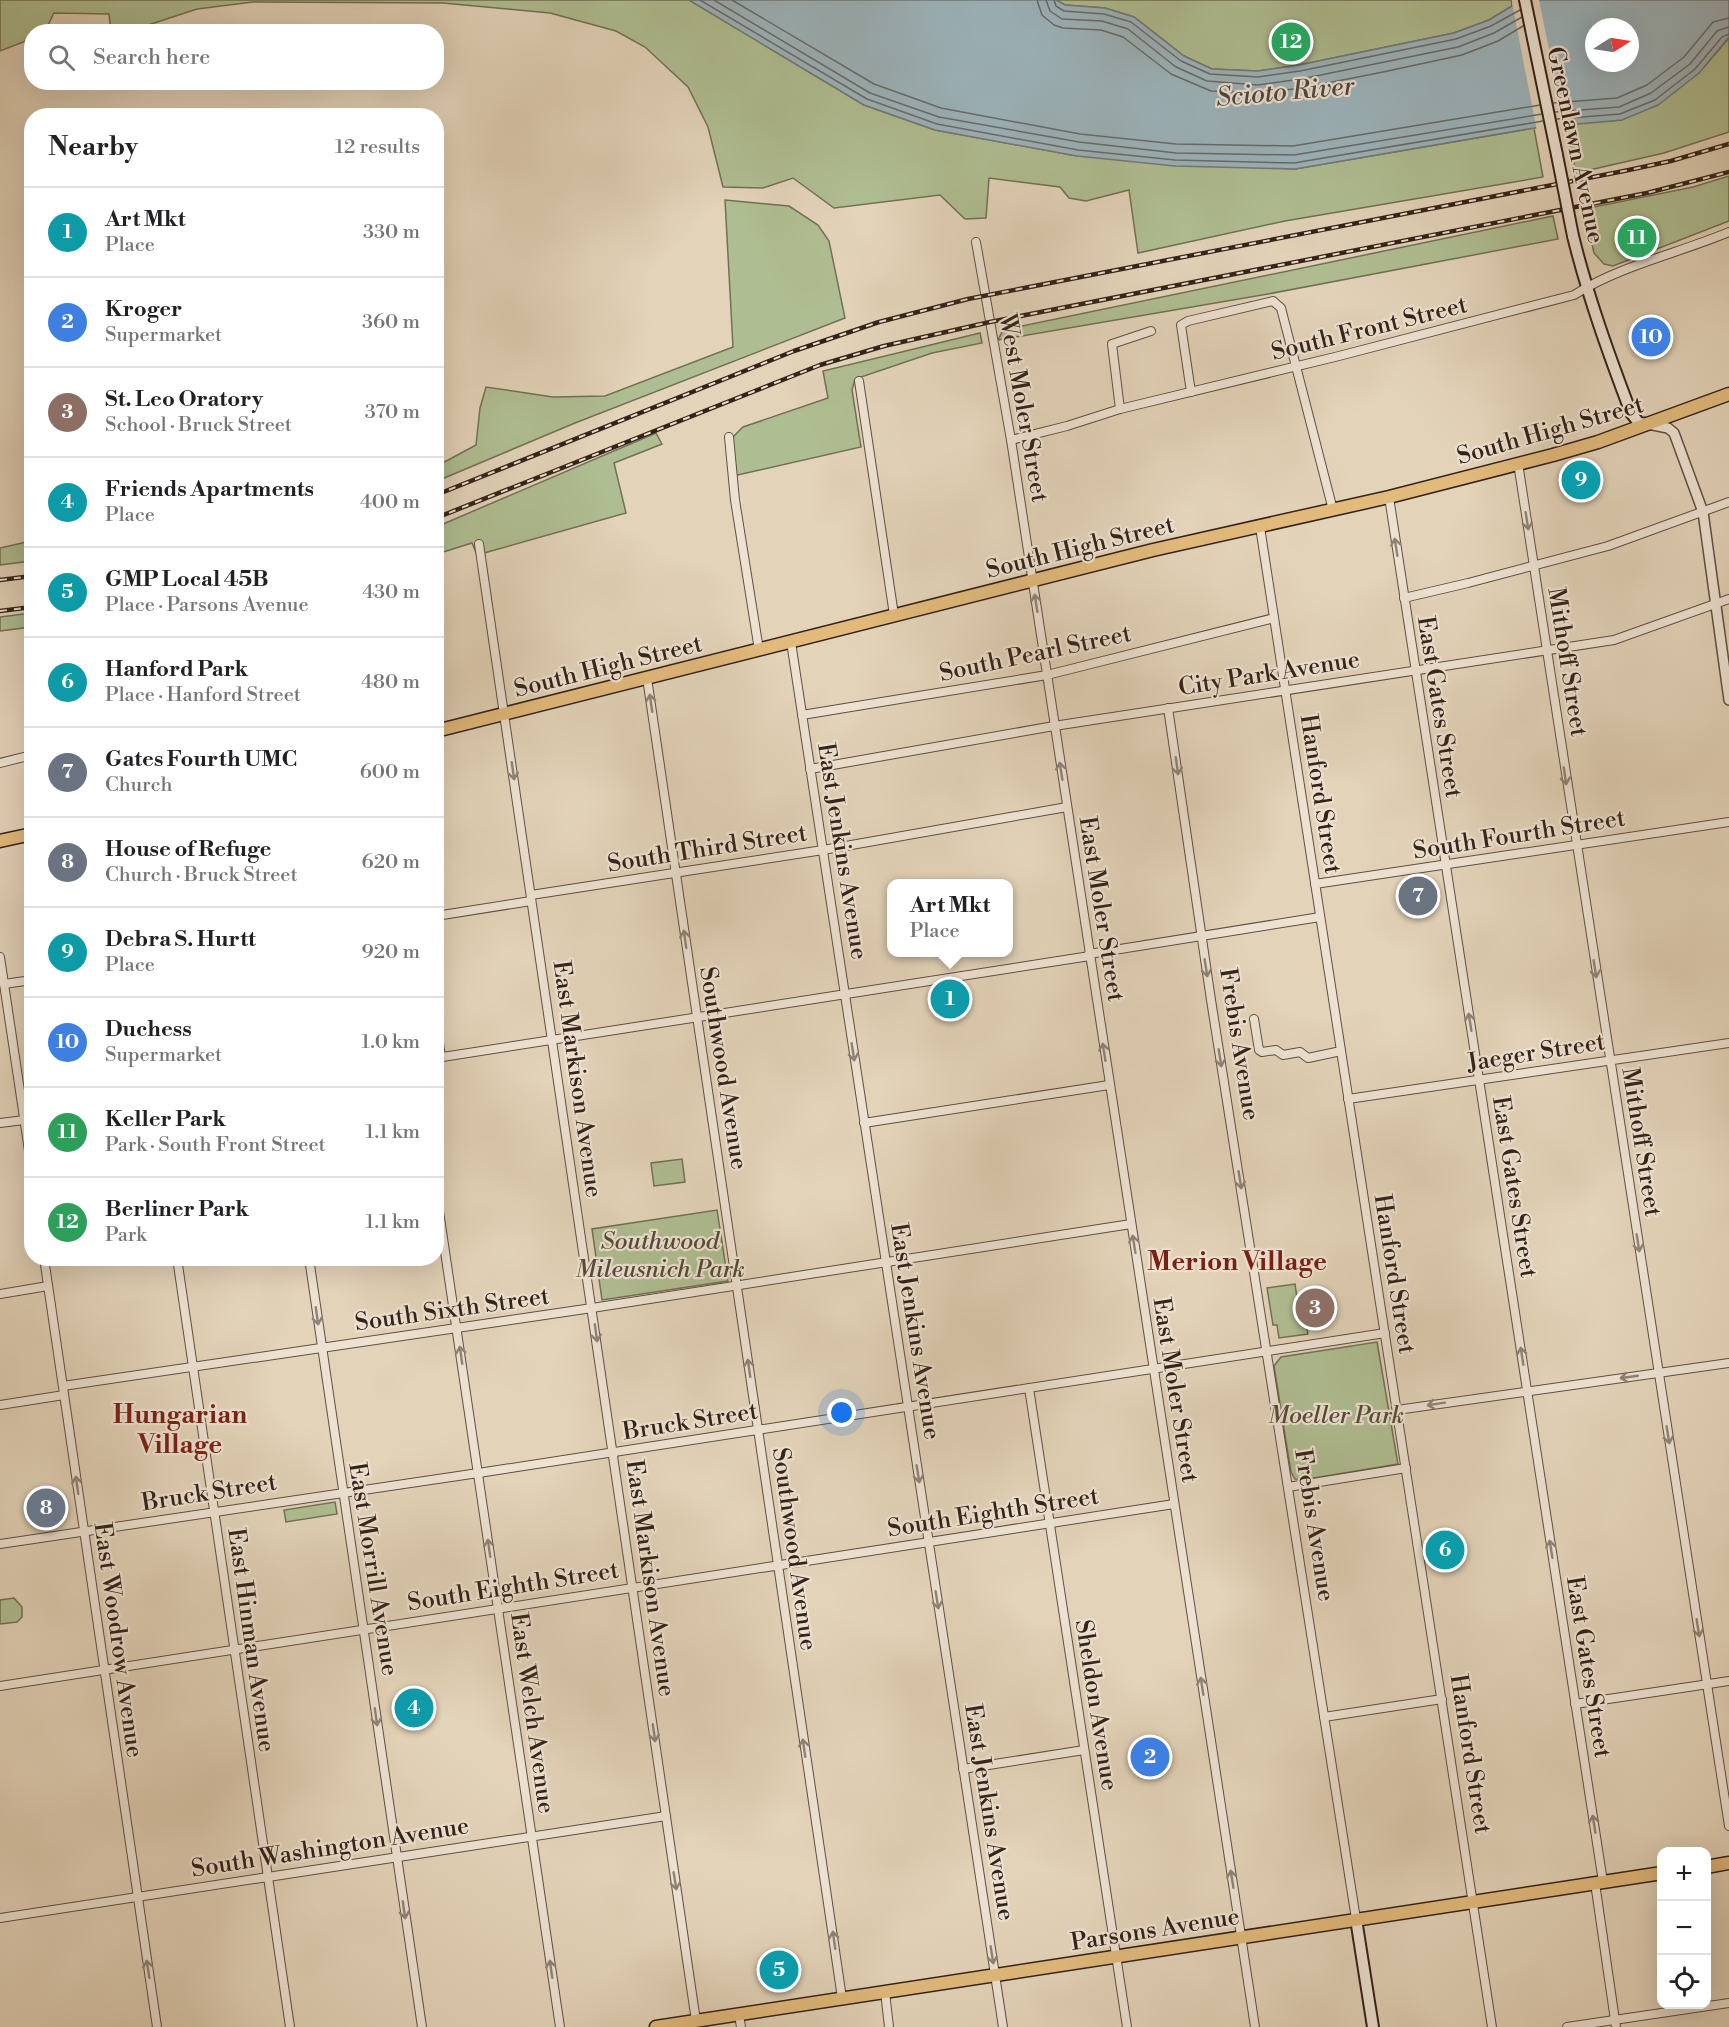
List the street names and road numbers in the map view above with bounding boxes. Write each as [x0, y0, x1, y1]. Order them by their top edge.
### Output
street label: Greenlawn Avenue [1540, 44, 1611, 246]
street label: South Front Street [1268, 290, 1471, 368]
street label: West Moler Street [991, 311, 1054, 505]
street label: South High Street [1453, 390, 1648, 472]
street label: South High Street [983, 510, 1178, 586]
street label: Mithoff Street [1540, 585, 1594, 739]
street label: East Gates Street [1410, 614, 1468, 801]
street label: South Pearl Street [937, 619, 1134, 689]
street label: South High Street [511, 629, 706, 705]
street label: City Park Avenue [1176, 645, 1362, 703]
street label: Hanford Street [1293, 712, 1348, 877]
street label: East Jenkins Avenue [810, 741, 874, 962]
street label: South Fourth Street [1411, 803, 1628, 867]
street label: East Moler Street [1072, 814, 1131, 1004]
street label: South Third Street [605, 818, 810, 880]
street label: East Markison Avenue [546, 959, 609, 1200]
street label: Southwood Avenue [692, 965, 754, 1172]
street label: Frebis Avenue [1212, 966, 1266, 1123]
street label: Jaeger Street [1464, 1027, 1608, 1079]
street label: Mithoff Street [1614, 1065, 1668, 1219]
street label: East Gates Street [1485, 1094, 1543, 1281]
street label: Hanford Street [1367, 1192, 1422, 1357]
street label: East Jenkins Avenue [883, 1221, 947, 1442]
street label: South Sixth Street [353, 1281, 552, 1338]
street label: East Moler Street [1146, 1295, 1205, 1485]
street label: Bruck Street [619, 1396, 760, 1448]
street label: Southwood Avenue [765, 1446, 823, 1653]
street label: Frebis Avenue [1287, 1447, 1341, 1604]
street label: East Markison Avenue [619, 1458, 682, 1699]
street label: East Morrill Avenue [341, 1460, 405, 1678]
street label: Bruck Street [138, 1467, 279, 1519]
street label: South Eighth Street [885, 1481, 1101, 1544]
street label: East Woodrow Avenue [87, 1521, 149, 1760]
street label: East Hinman Avenue [220, 1526, 282, 1754]
street label: South Eighth Street [405, 1555, 621, 1618]
street label: East Gates Street [1559, 1574, 1617, 1761]
street label: East Welch Avenue [503, 1611, 561, 1816]
street label: Sheldon Avenue [1068, 1617, 1124, 1793]
street label: Hanford Street [1443, 1672, 1498, 1837]
street label: East Jenkins Avenue [957, 1702, 1021, 1923]
street label: South Washington Avenue [189, 1811, 471, 1885]
street label: Parsons Avenue [1069, 1902, 1242, 1958]

